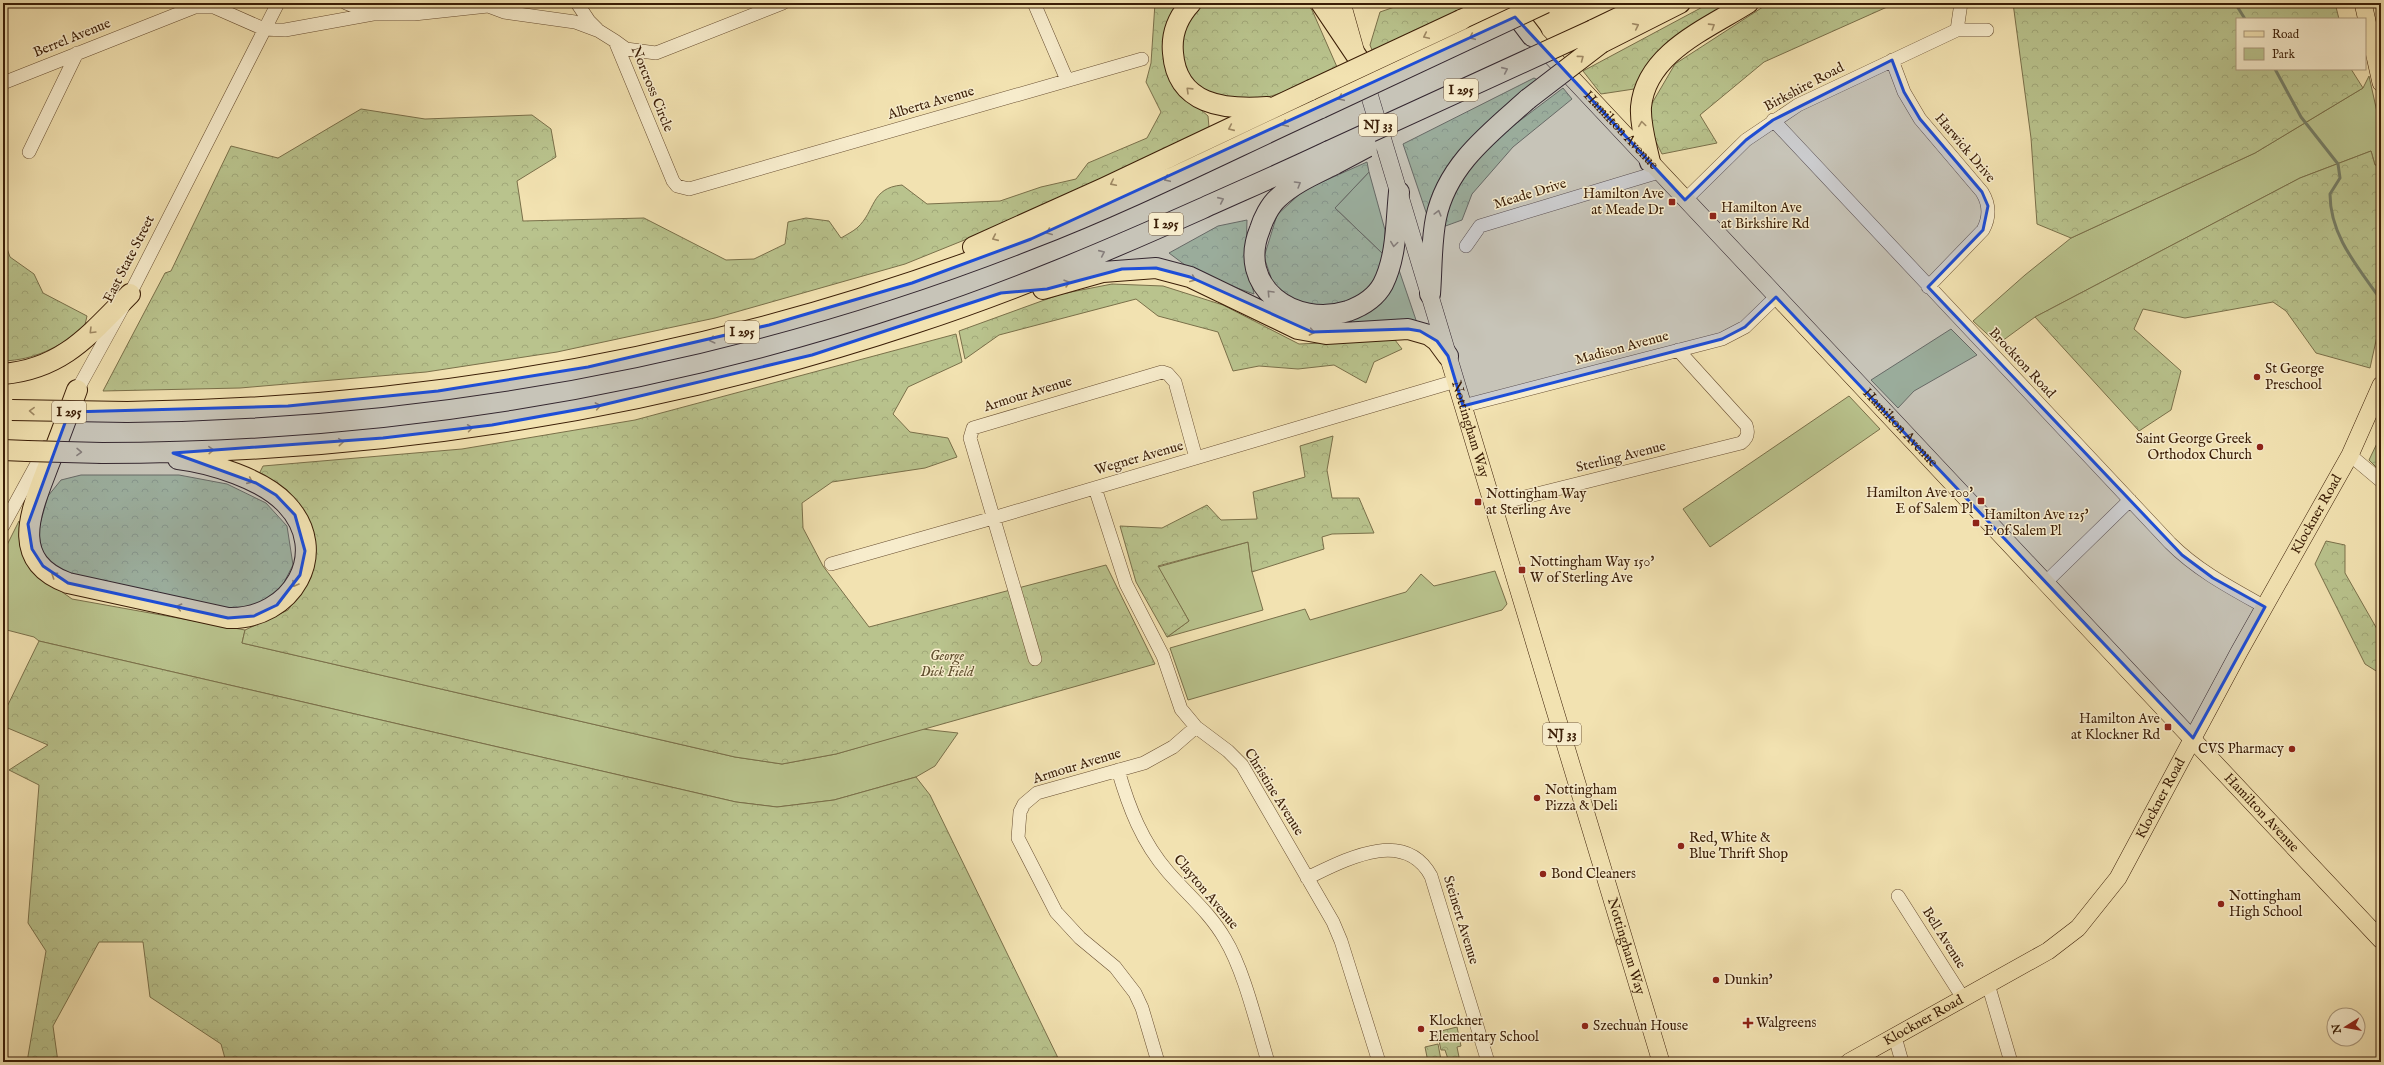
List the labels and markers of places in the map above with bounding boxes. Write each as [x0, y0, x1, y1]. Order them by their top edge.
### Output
place label: Hamilton Ave at Meade Dr [1583, 185, 1665, 219]
marker: Hamilton Ave at Meade Dr [1667, 197, 1677, 207]
place label: Hamilton Ave at Birkshire Rd [1721, 199, 1810, 233]
marker: Hamilton Ave at Birkshire Rd [1708, 211, 1718, 221]
place label: St George Preschool [2265, 360, 2325, 394]
marker: St George Preschool [2252, 372, 2262, 382]
place label: Saint George Greek Orthodox Church [2136, 430, 2253, 464]
marker: Saint George Greek Orthodox Church [2255, 442, 2265, 452]
place label: Hamilton Ave 100' E of Salem Pl [1866, 484, 1973, 518]
place label: Nottingham Way at Sterling Ave [1486, 485, 1586, 519]
marker: Hamilton Ave 100' E of Salem Pl [1976, 496, 1986, 506]
marker: Nottingham Way at Sterling Ave [1473, 497, 1483, 507]
place label: Hamilton Ave 125' E of Salem Pl [1984, 506, 2089, 540]
marker: Hamilton Ave 125' E of Salem Pl [1971, 518, 1981, 528]
place label: Nottingham Way 150' W of Sterling Ave [1530, 553, 1654, 587]
marker: Nottingham Way 150' W of Sterling Ave [1517, 565, 1527, 575]
place label: Hamilton Ave at Klockner Rd [2071, 710, 2161, 744]
marker: Hamilton Ave at Klockner Rd [2163, 722, 2173, 732]
place label: CVS Pharmacy [2198, 740, 2284, 758]
marker: CVS Pharmacy [2287, 744, 2297, 754]
place label: Nottingham Pizza & Deli [1545, 781, 1618, 815]
marker: Nottingham Pizza & Deli [1532, 793, 1542, 803]
place label: Red, White & Blue Thrift Shop [1689, 829, 1788, 863]
marker: Red, White & Blue Thrift Shop [1676, 841, 1686, 851]
place label: Bond Cleaners [1551, 865, 1636, 883]
marker: Bond Cleaners [1538, 869, 1548, 879]
place label: Nottingham High School [2229, 887, 2302, 921]
marker: Nottingham High School [2216, 899, 2226, 909]
place label: Dunkin' [1724, 971, 1773, 989]
marker: Dunkin' [1711, 975, 1721, 985]
place label: Klockner Elementary School [1429, 1012, 1539, 1046]
place label: Walgreens [1756, 1014, 1816, 1032]
place label: Szechuan House [1593, 1017, 1689, 1035]
marker: Walgreens [1743, 1018, 1753, 1028]
marker: Szechuan House [1580, 1021, 1590, 1031]
marker: Klockner Elementary School [1416, 1024, 1426, 1034]

